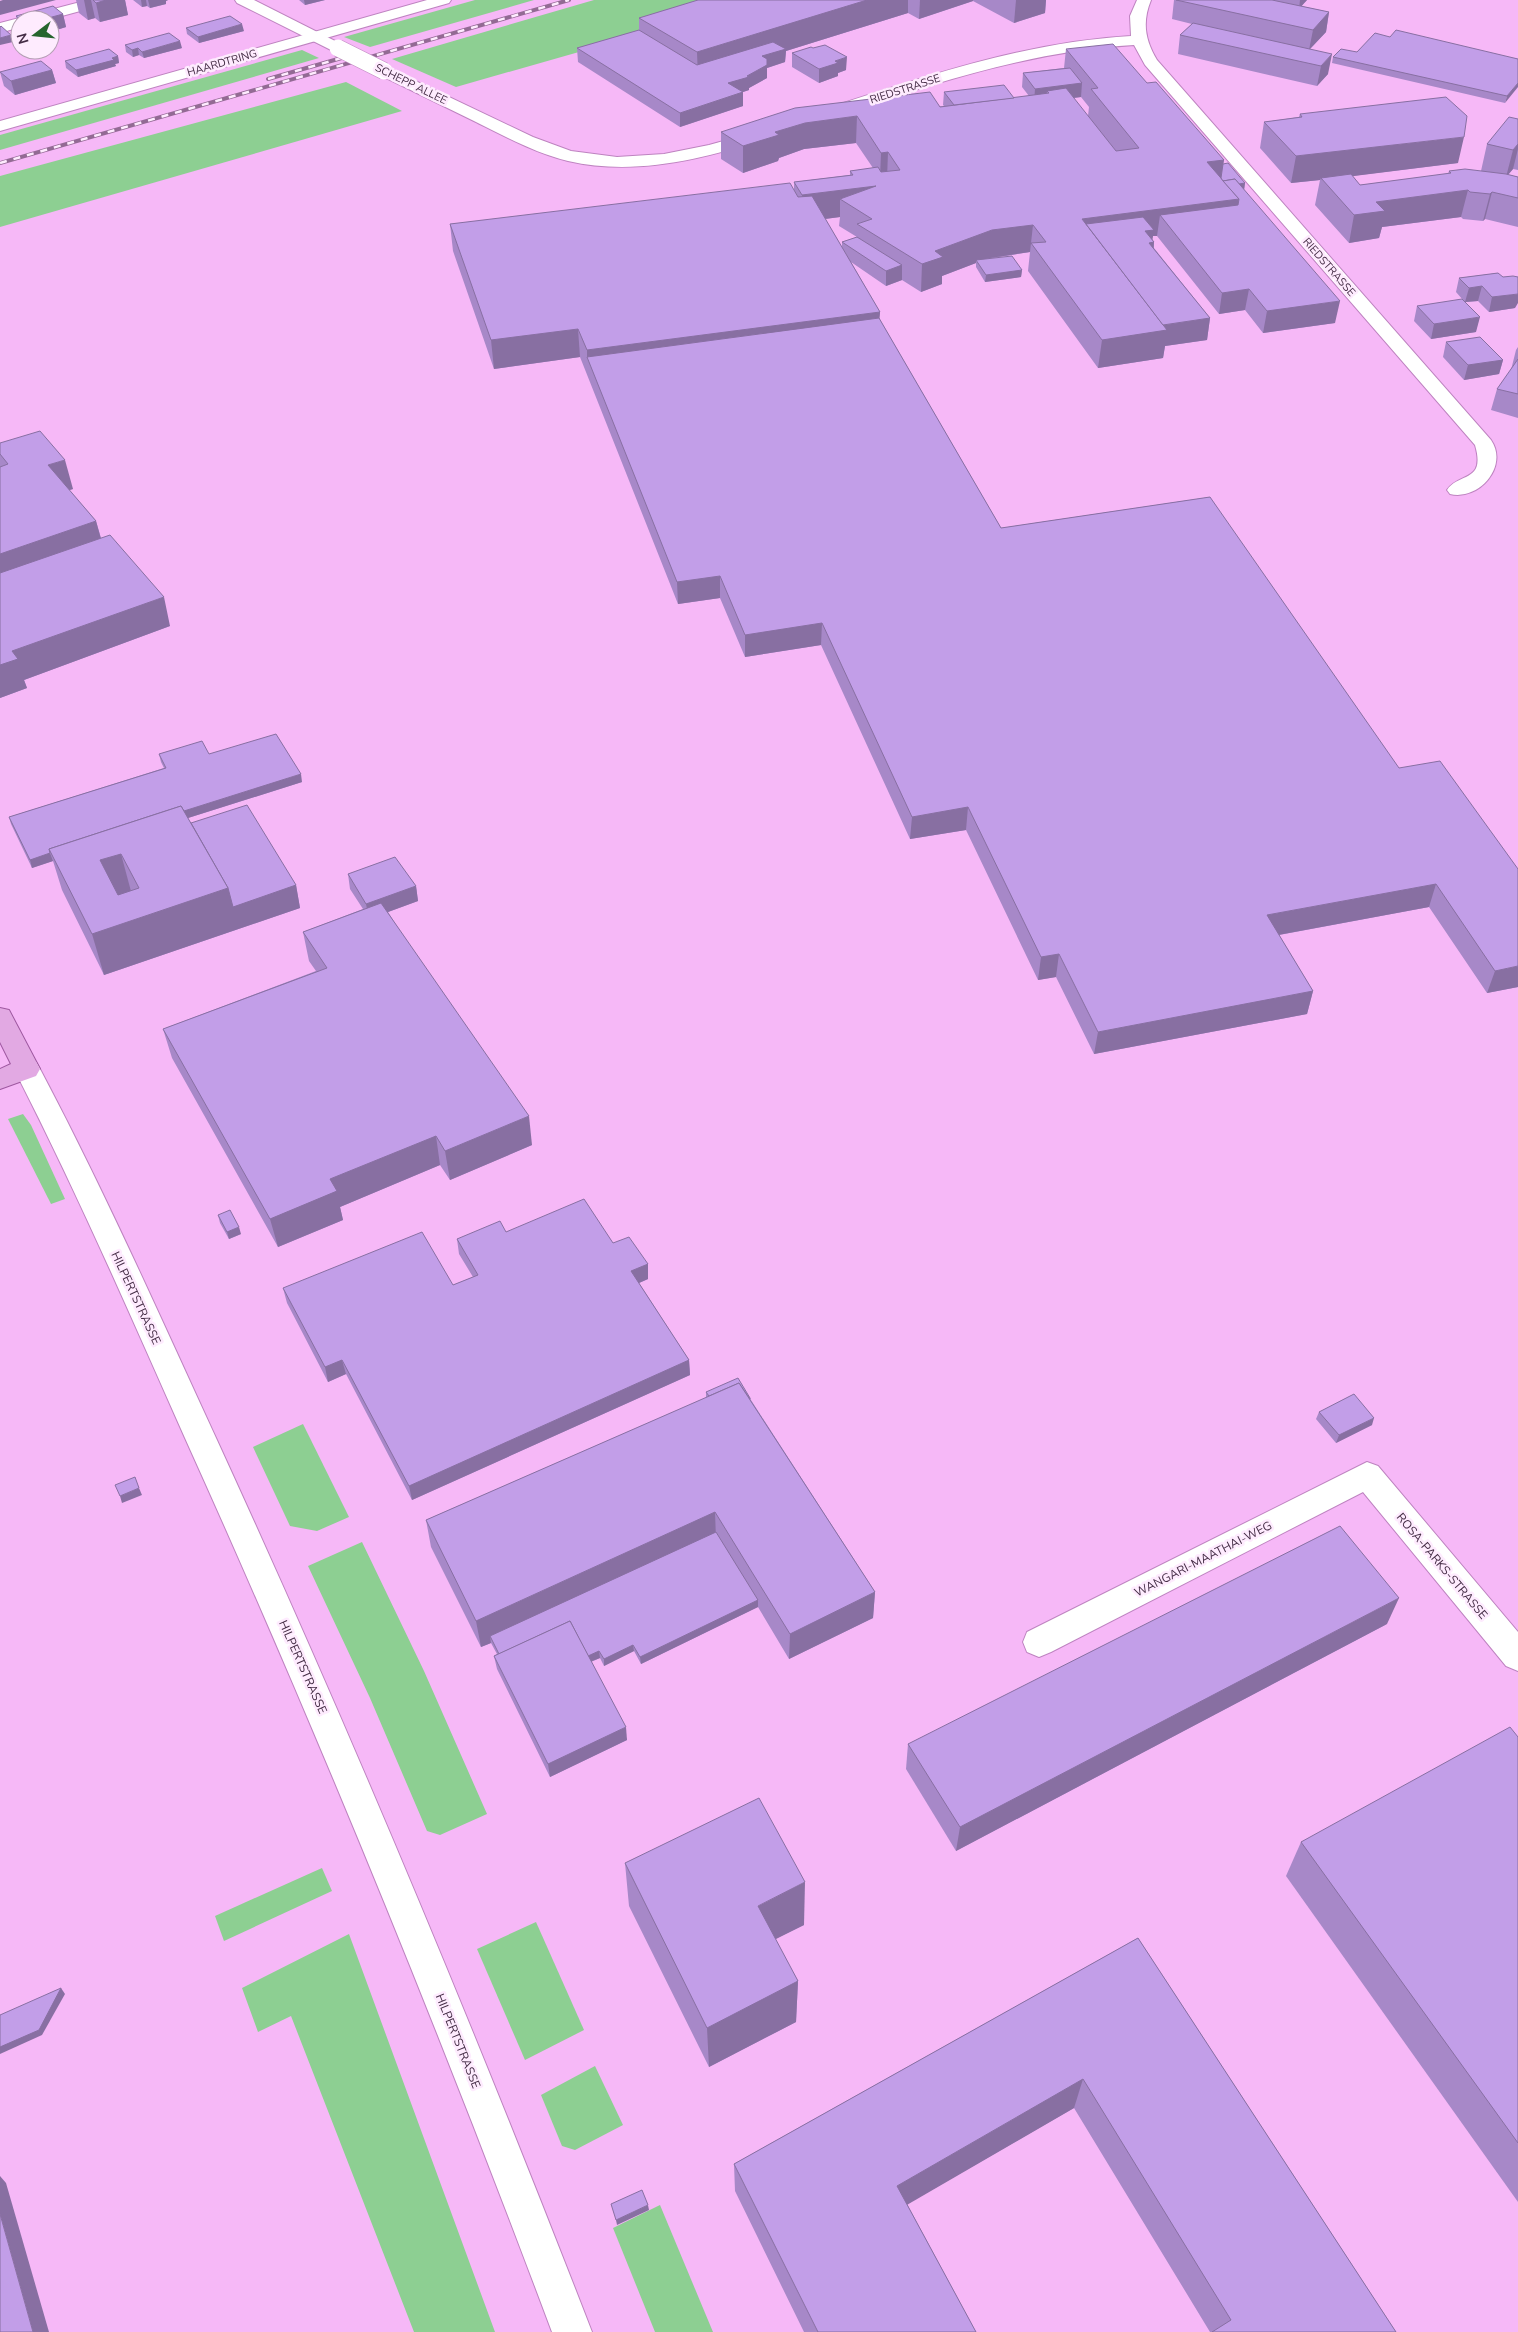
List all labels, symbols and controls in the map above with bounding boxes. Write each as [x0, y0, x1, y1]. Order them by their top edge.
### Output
north arrow [10, 10, 60, 60]
text: N [12, 31, 34, 46]
street label: HAARDTRING [185, 46, 259, 80]
street label: SCHEPP ALLEE [372, 60, 450, 108]
street label: RIEDSTRASSE [868, 71, 942, 107]
street label: RIEDSTRASSE [1299, 234, 1359, 300]
street label: HILPERTSTRASSE [107, 1249, 165, 1347]
street label: ROSA-PARKS-STRASSE [1393, 1510, 1491, 1622]
street label: WANGARI-MAATHAI-WEG [1132, 1517, 1274, 1601]
street label: HILPERTSTRASSE [275, 1618, 331, 1716]
street label: HILPERTSTRASSE [432, 1991, 484, 2091]

